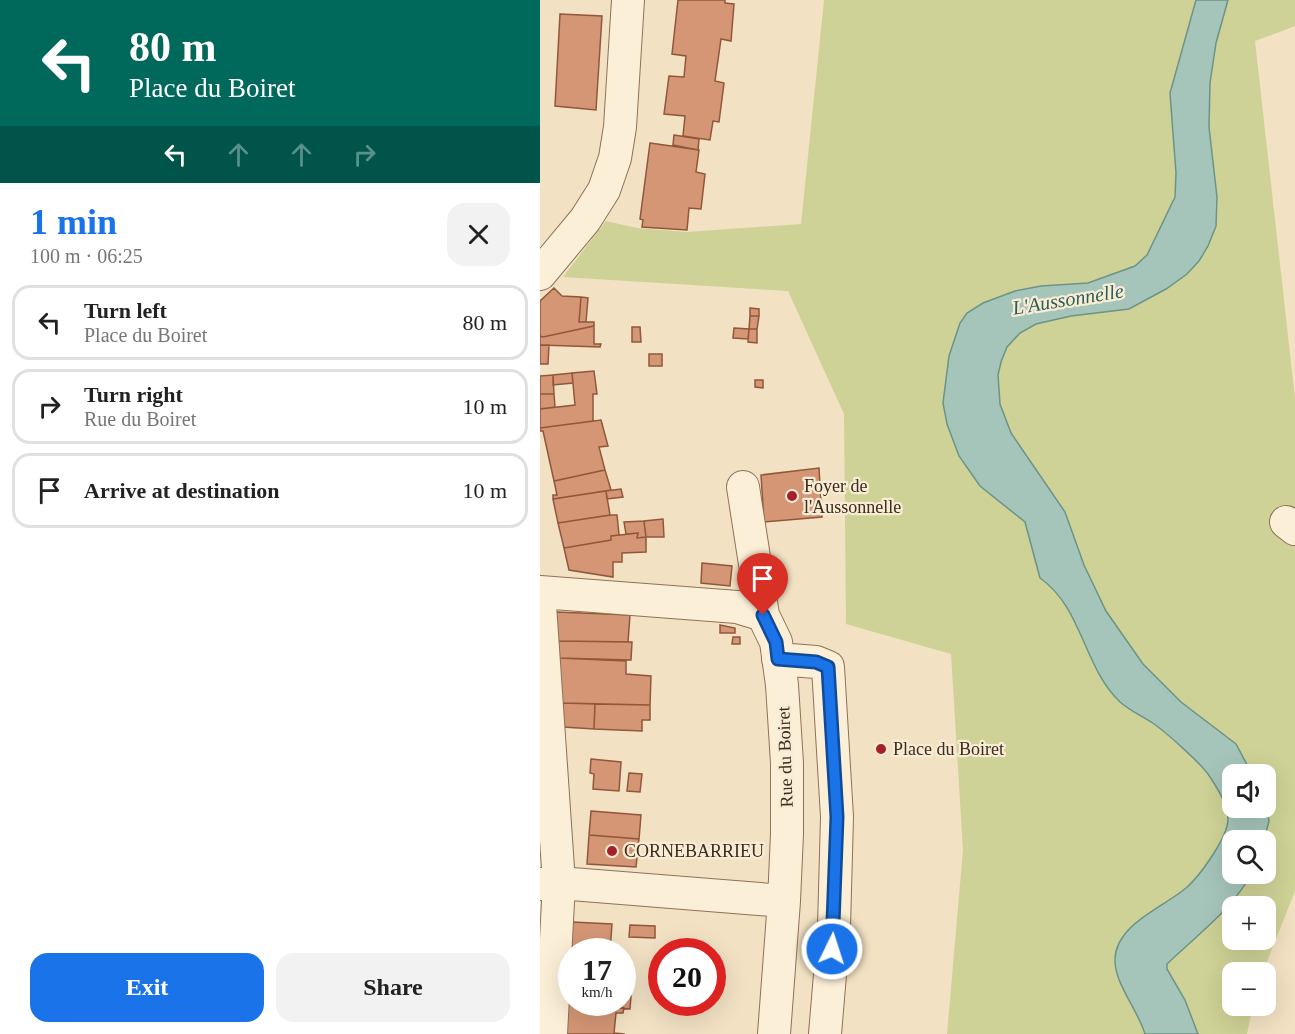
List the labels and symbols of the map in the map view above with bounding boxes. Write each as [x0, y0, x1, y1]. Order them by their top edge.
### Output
water label: L'Aussonnelle [1010, 279, 1125, 319]
place label: Foyer de l'Aussonnelle [804, 476, 901, 517]
marker: Foyer de l'Aussonnelle [785, 489, 799, 503]
pin [737, 553, 788, 615]
street label: Rue du Boiret [773, 706, 797, 808]
place label: Place du Boiret [893, 739, 1004, 759]
marker: Place du Boiret [874, 742, 888, 756]
place label: CORNEBARRIEU [624, 841, 764, 861]
marker: CORNEBARRIEU [605, 844, 619, 858]
position arrow [800, 917, 864, 981]
speed limit sign: 20 [648, 938, 726, 1016]

